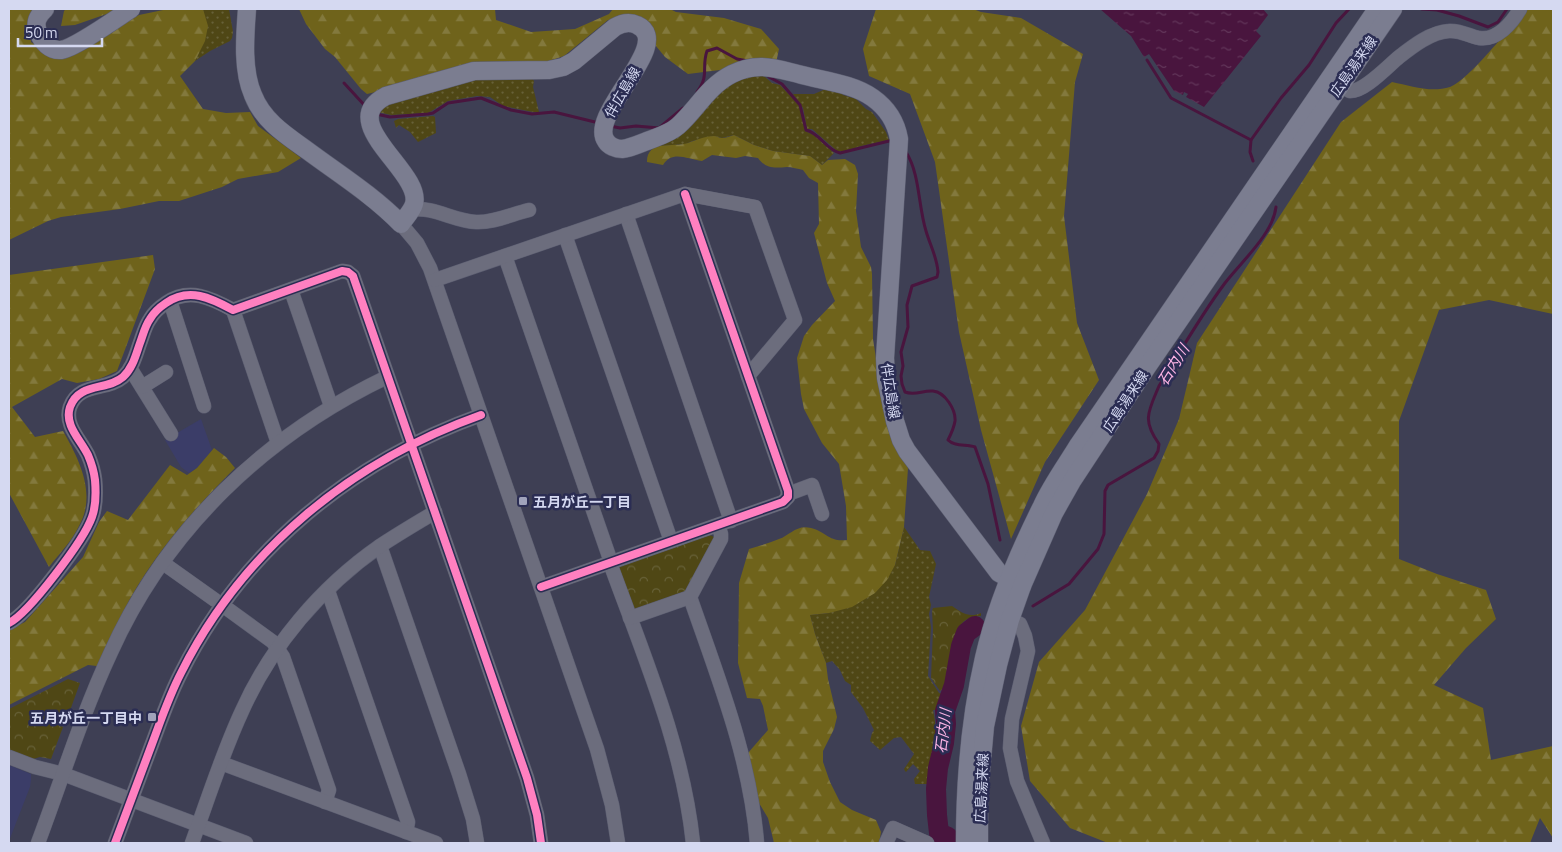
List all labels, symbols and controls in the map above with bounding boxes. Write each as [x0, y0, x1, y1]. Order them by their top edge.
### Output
scale bar [18, 15, 101, 47]
text: 50 m [25, 21, 58, 44]
street label: 広島湯来線 [1324, 31, 1382, 101]
street label: 伴広島線 [599, 63, 645, 121]
water label: 石内川 [1151, 338, 1196, 390]
street label: 伴広島線 [876, 362, 906, 420]
street label: 広島湯来線 [1097, 366, 1153, 436]
place label: 五月が丘一丁目 [533, 491, 631, 512]
marker: 五月が丘一丁目 [517, 495, 529, 507]
water label: 石内川 [929, 705, 957, 755]
place label: 五月が丘一丁目中 [30, 707, 142, 728]
marker: 五月が丘一丁目中 [146, 711, 158, 723]
street label: 広島湯来線 [969, 752, 993, 824]

